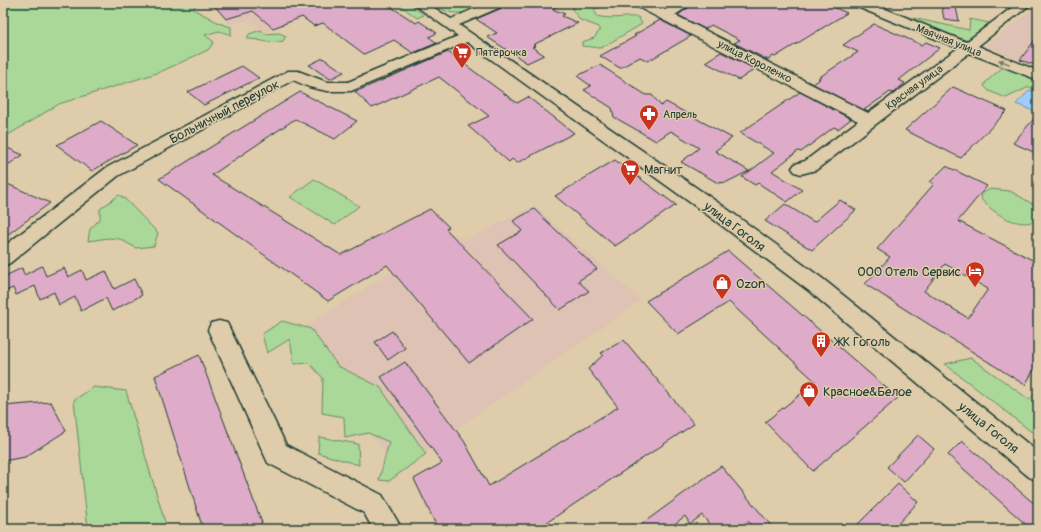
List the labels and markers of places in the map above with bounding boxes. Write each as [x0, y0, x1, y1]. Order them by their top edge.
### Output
supermarket icon: Пятёрочка [451, 41, 473, 69]
place label: Пятёрочка [476, 46, 527, 59]
pharmacy icon: Апрель [638, 103, 660, 131]
place label: Апрель [663, 108, 697, 121]
supermarket icon: Магнит [619, 158, 641, 186]
place label: Магнит [644, 162, 683, 178]
hotel icon: ООО Отель Сервис [964, 260, 986, 288]
place label: ООО Отель Сервис [857, 264, 961, 280]
shop icon: Ozon [711, 272, 733, 300]
place label: Ozon [736, 276, 765, 292]
building icon: ЖК Гоголь [810, 330, 832, 358]
place label: ЖК Гоголь [833, 334, 891, 350]
shop icon: Красное&Белое [798, 380, 820, 408]
place label: Красное&Белое [823, 384, 912, 400]

